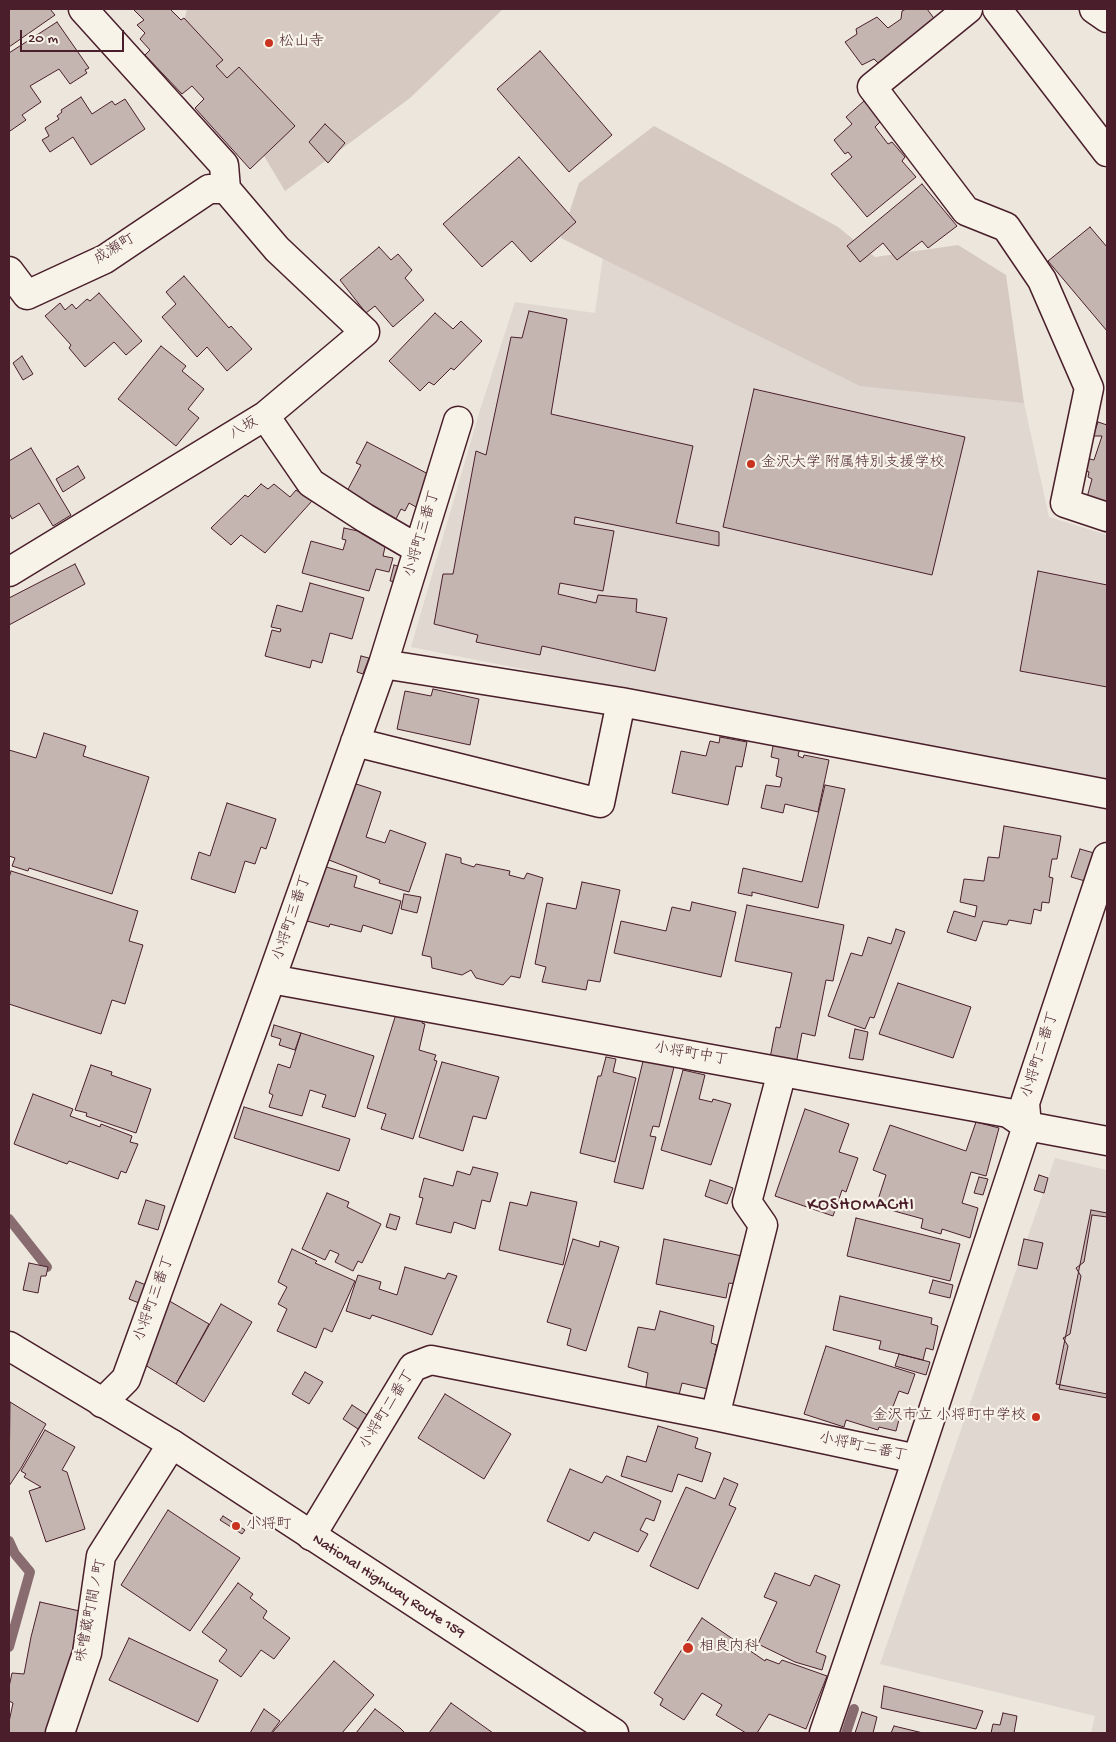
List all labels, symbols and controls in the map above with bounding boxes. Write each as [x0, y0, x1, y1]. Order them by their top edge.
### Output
scale bar [22, 20, 126, 52]
text: 20 m [28, 30, 58, 48]
place label: 松山寺 [279, 34, 324, 52]
marker: 松山寺 [263, 37, 275, 49]
street label: 成瀬町 [91, 231, 139, 269]
street label: 八坂 [227, 414, 261, 444]
place label: 金沢大学 附属特別支援学校 [761, 455, 945, 473]
marker: 金沢大学 附属特別支援学校 [745, 458, 757, 470]
street label: 小将町三番丁 [401, 488, 445, 580]
street label: 小将町三番丁 [270, 873, 316, 963]
street label: 小将町二番丁 [1019, 1009, 1063, 1101]
street label: 小将町中丁 [653, 1040, 729, 1070]
district label: KOSHOMACHI [806, 1195, 916, 1217]
street label: 小将町三番丁 [131, 1254, 179, 1344]
street label: 小将町二番丁 [357, 1367, 419, 1453]
place label: 金沢市立 小将町中学校 [872, 1408, 1026, 1426]
marker: 金沢市立 小将町中学校 [1030, 1411, 1042, 1423]
street label: 小将町二番丁 [817, 1430, 909, 1466]
place label: 小将町 [246, 1517, 291, 1535]
marker: 小将町 [230, 1520, 242, 1532]
street label: National Highway Route 159 [308, 1531, 468, 1643]
street label: 味噌蔵町間ノ町 [73, 1558, 111, 1664]
place label: 相良内科 [699, 1639, 759, 1657]
marker: 相良内科 [681, 1641, 695, 1655]

